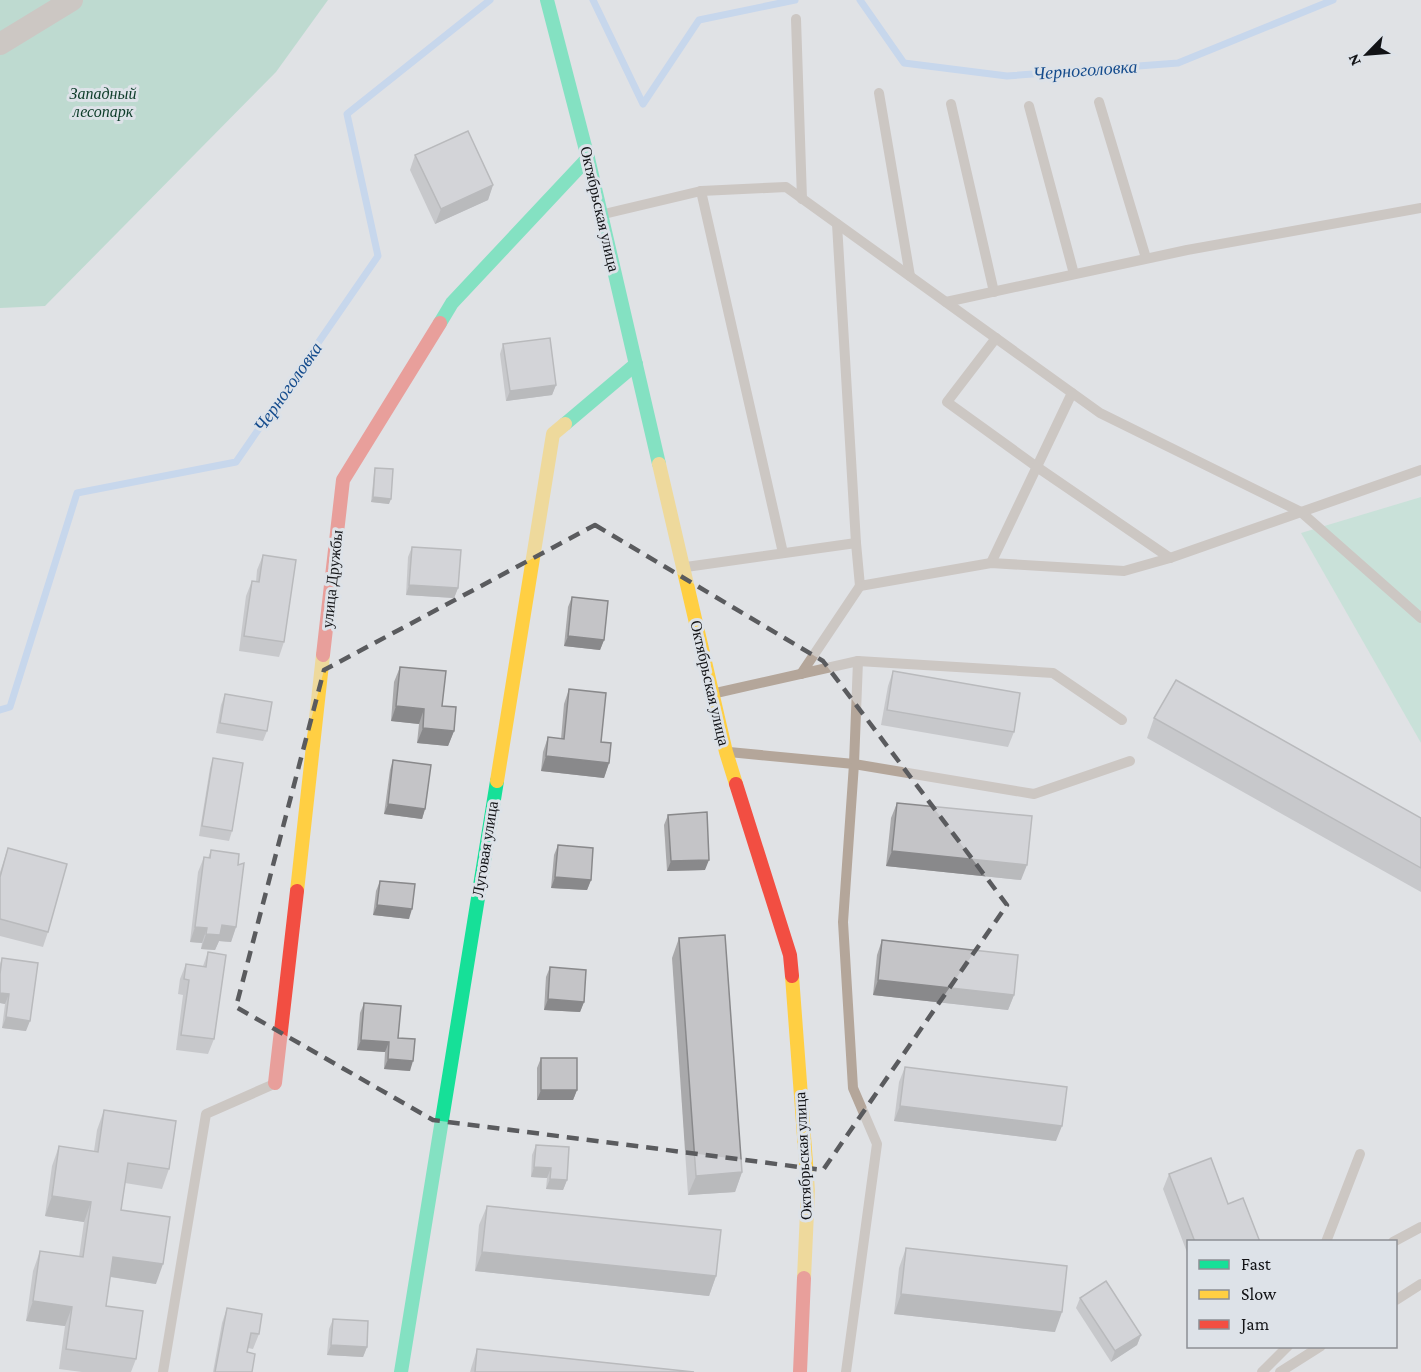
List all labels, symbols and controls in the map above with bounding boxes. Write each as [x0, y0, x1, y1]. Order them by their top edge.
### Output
north arrow [1337, 24, 1397, 84]
text: N [1344, 52, 1364, 69]
water label: Черноголовка [1032, 56, 1138, 84]
park label: Западный лесопарк [70, 85, 136, 121]
street label: Октябрьская улица [576, 145, 623, 274]
water label: Черноголовка [250, 338, 326, 436]
street label: улица Дружбы [318, 529, 347, 629]
street label: Октябрьская улица [686, 619, 733, 748]
street label: Луговая улица [469, 800, 502, 898]
street label: Октябрьская улица [791, 1091, 816, 1221]
legend [1187, 1240, 1397, 1348]
text: Fast [1241, 1254, 1272, 1274]
text: Slow [1241, 1284, 1277, 1304]
text: Jam [1239, 1314, 1270, 1334]

